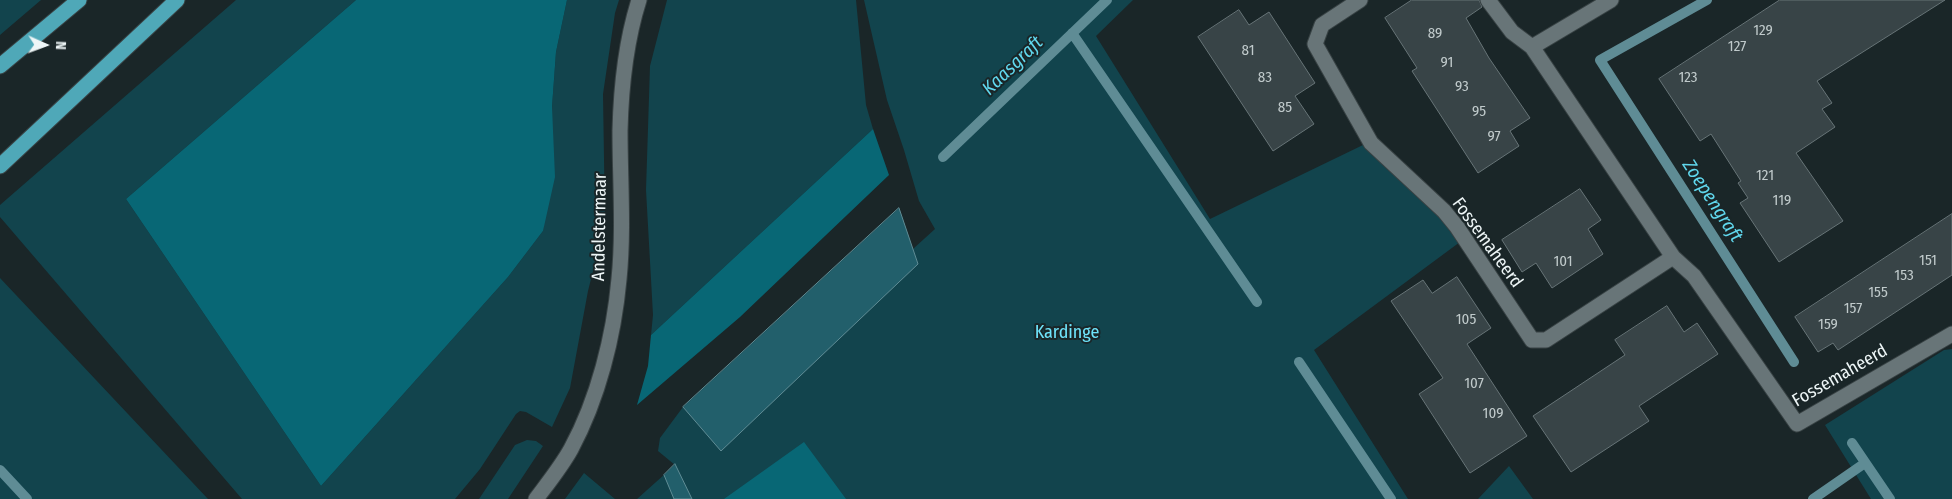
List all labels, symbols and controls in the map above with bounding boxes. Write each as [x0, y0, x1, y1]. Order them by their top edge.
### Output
north arrow [20, 20, 70, 70]
house number: 129 [1753, 22, 1773, 40]
house number: 89 [1428, 25, 1442, 43]
water label: Kaasgraft [978, 32, 1048, 100]
house number: 127 [1728, 38, 1746, 56]
text: N [52, 41, 69, 50]
house number: 81 [1242, 42, 1254, 60]
house number: 91 [1441, 54, 1453, 72]
house number: 83 [1258, 69, 1272, 87]
house number: 123 [1678, 69, 1698, 87]
house number: 93 [1455, 78, 1469, 96]
house number: 85 [1278, 99, 1292, 117]
house number: 95 [1472, 103, 1486, 121]
house number: 97 [1487, 128, 1501, 146]
water label: Zoepengraft [1677, 155, 1747, 247]
house number: 121 [1756, 167, 1774, 185]
street label: Andelstermaar [588, 173, 612, 281]
house number: 119 [1773, 192, 1791, 210]
street label: Fossemaheerd [1447, 194, 1527, 292]
house number: 151 [1919, 252, 1937, 270]
house number: 101 [1553, 253, 1573, 271]
house number: 153 [1894, 267, 1914, 285]
house number: 155 [1868, 284, 1888, 302]
house number: 157 [1844, 300, 1862, 318]
house number: 105 [1456, 311, 1476, 329]
house number: 159 [1818, 316, 1838, 334]
park label: Kardinge [1035, 322, 1099, 344]
street label: Fossemaheerd [1789, 340, 1891, 412]
house number: 107 [1464, 375, 1484, 393]
house number: 109 [1483, 405, 1503, 423]

